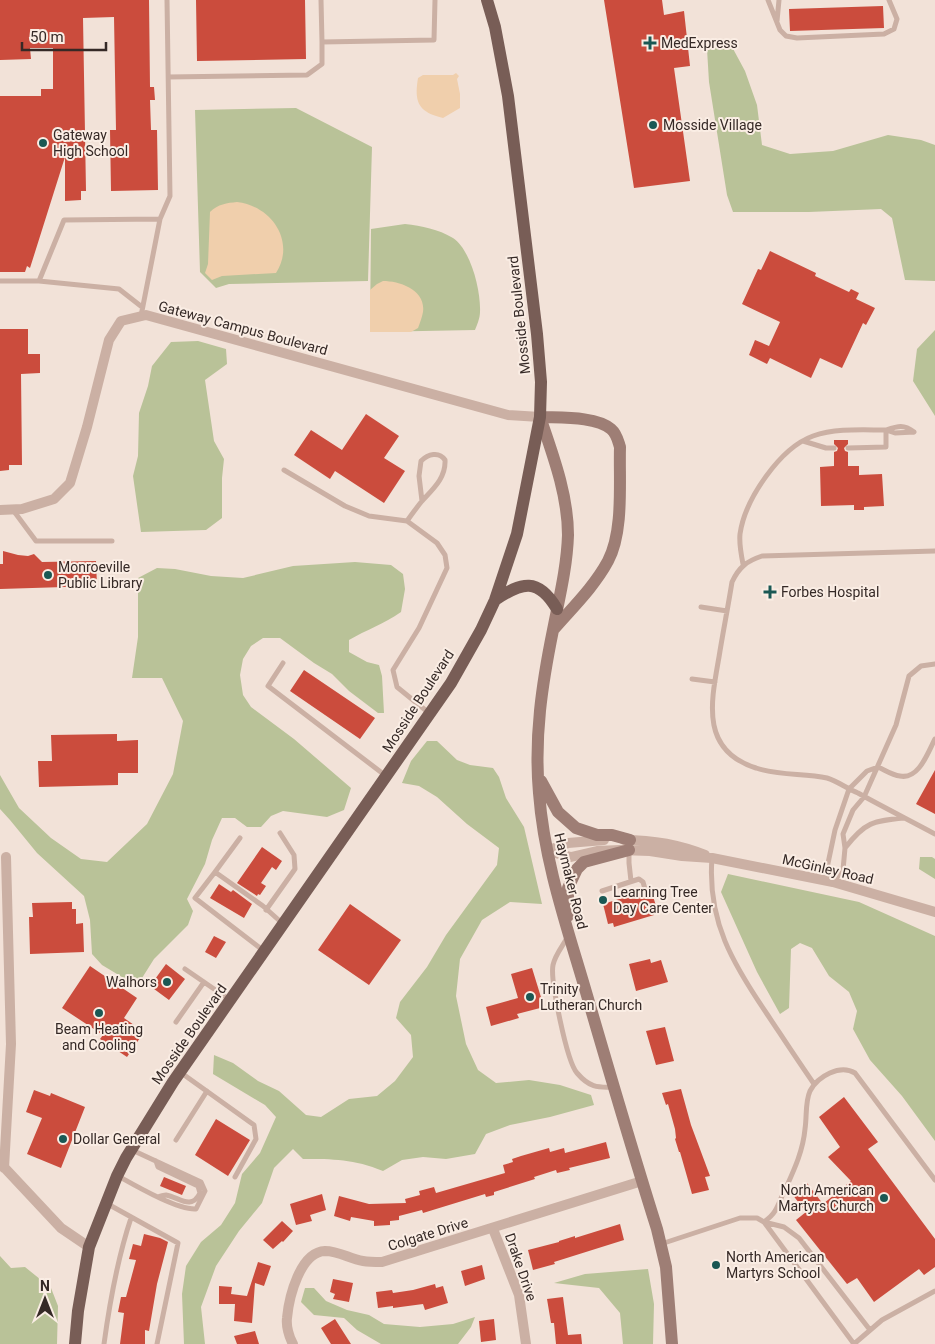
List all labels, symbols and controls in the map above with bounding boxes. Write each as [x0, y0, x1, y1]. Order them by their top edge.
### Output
scale bar [22, 20, 106, 52]
text: 50 m [30, 28, 64, 46]
place label: MedExpress [661, 35, 738, 51]
marker: MedExpress [643, 36, 657, 50]
place label: Mosside Village [663, 117, 762, 133]
marker: Mosside Village [647, 119, 659, 131]
place label: Gateway High School [53, 127, 128, 159]
marker: Gateway High School [37, 137, 49, 149]
street label: Mosside Boulevard [505, 255, 533, 375]
street label: Gateway Campus Boulevard [157, 298, 329, 358]
place label: Monroeville Public Library [58, 559, 143, 591]
marker: Monroeville Public Library [42, 569, 54, 581]
place label: Forbes Hospital [781, 584, 879, 600]
marker: Forbes Hospital [763, 585, 777, 599]
street label: Mosside Boulevard [379, 647, 457, 755]
street label: Haymaker Road [551, 831, 591, 931]
street label: McGinley Road [781, 851, 875, 887]
place label: Learning Tree Day Care Center [613, 884, 713, 916]
marker: Learning Tree Day Care Center [597, 894, 609, 906]
place label: Walhors [106, 974, 157, 990]
marker: Walhors [161, 976, 173, 988]
street label: Mosside Boulevard [148, 981, 230, 1087]
place label: Trinity Lutheran Church [540, 981, 642, 1013]
marker: Trinity Lutheran Church [524, 991, 536, 1003]
marker: Beam Heating and Cooling [93, 1007, 105, 1019]
place label: Beam Heating and Cooling [55, 1021, 143, 1053]
place label: Dollar General [73, 1131, 160, 1147]
marker: Dollar General [57, 1133, 69, 1145]
place label: Norh American Martyrs Church [778, 1182, 874, 1214]
marker: Norh American Martyrs Church [878, 1192, 890, 1204]
street label: Colgate Drive [386, 1214, 470, 1254]
street label: Drake Drive [502, 1231, 540, 1303]
place label: North American Martyrs School [726, 1249, 824, 1281]
marker: North American Martyrs School [710, 1259, 722, 1271]
north arrow [20, 1274, 70, 1324]
text: N [40, 1278, 50, 1294]

